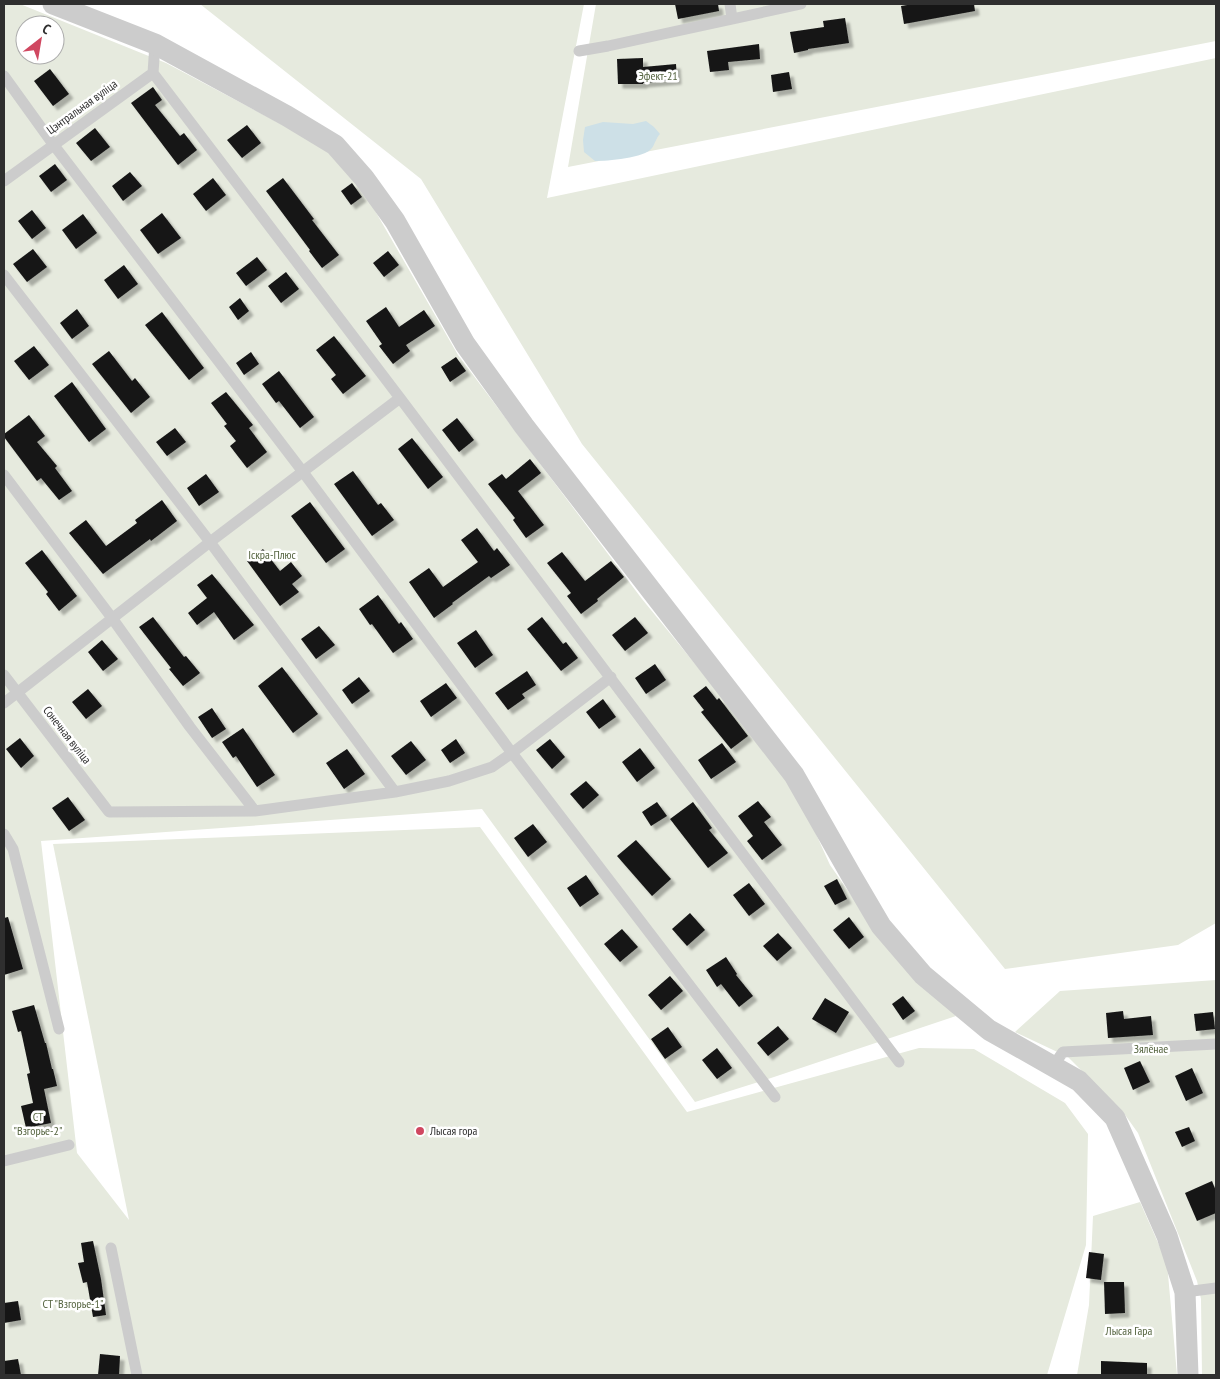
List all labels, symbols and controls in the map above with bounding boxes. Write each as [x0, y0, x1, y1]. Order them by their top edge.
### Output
north arrow [15, 15, 65, 65]
text: С [39, 19, 55, 39]
park label: Эфект-21 [638, 68, 678, 83]
street label: Цэнтральная вуліца [44, 76, 120, 137]
park label: Іскра-Плюс [248, 547, 297, 562]
street label: Сонечная вуліца [40, 703, 95, 767]
park label: Зялёнае [1134, 1041, 1168, 1056]
park label: СТ "Взгорье-2" [14, 1109, 62, 1138]
place label: Лысая гора [429, 1123, 478, 1138]
marker: Лысая гора [414, 1125, 426, 1137]
park label: СТ "Взгорье-1" [43, 1296, 103, 1311]
park label: Лысая Гара [1105, 1323, 1153, 1338]

